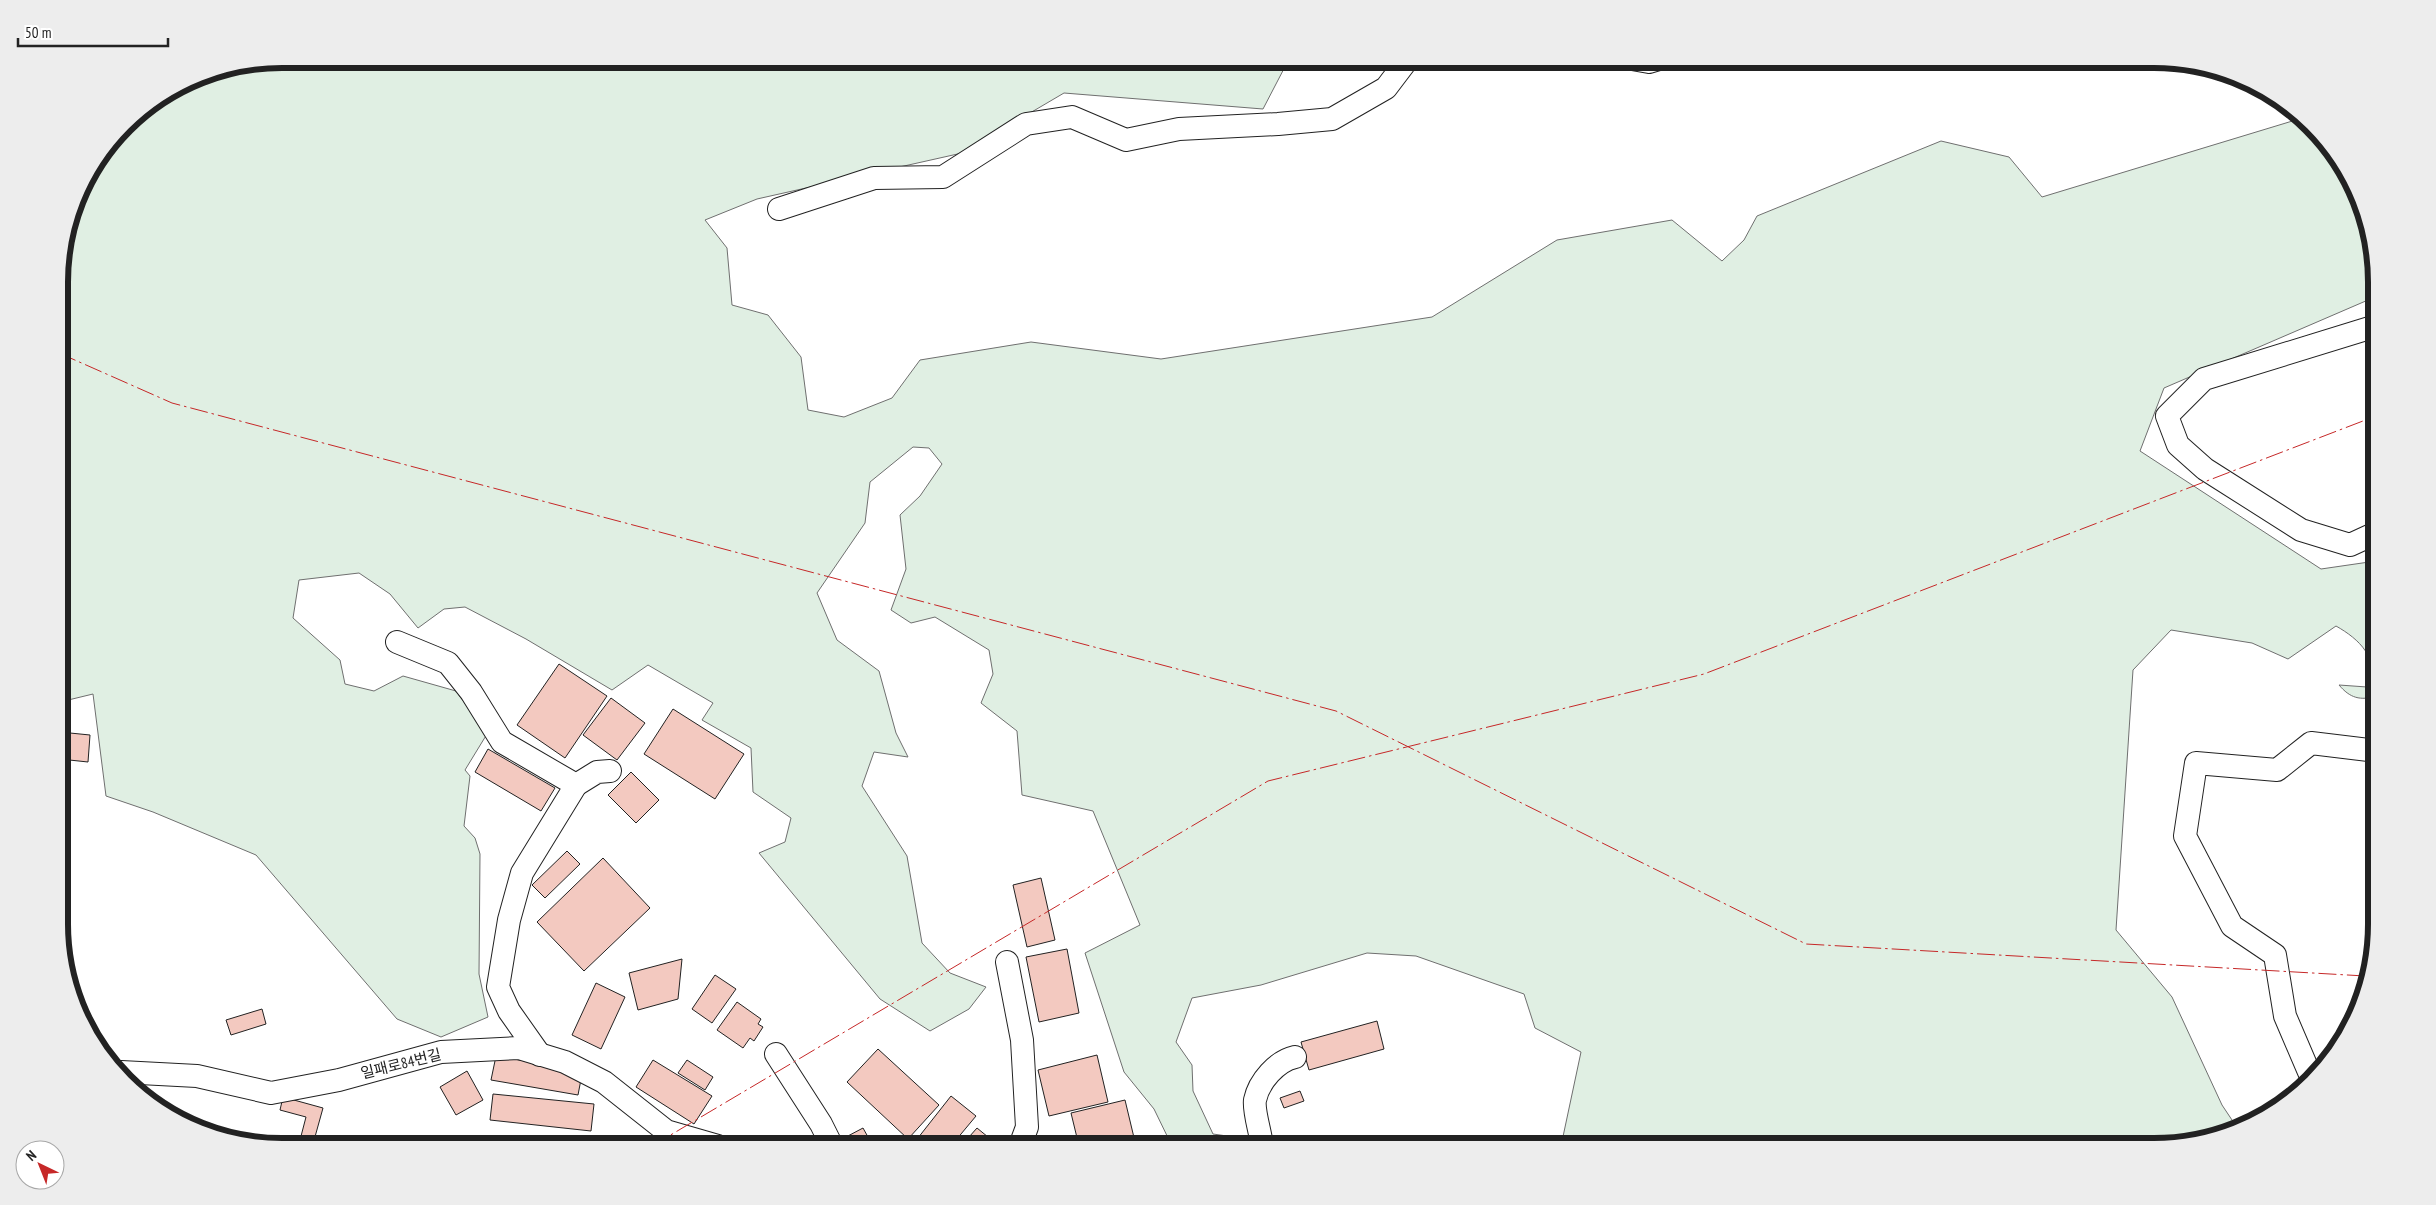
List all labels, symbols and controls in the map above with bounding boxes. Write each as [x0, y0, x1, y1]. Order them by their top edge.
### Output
scale bar [18, 15, 168, 47]
text: 50 m [25, 23, 51, 42]
street label: 일패로84번길 [359, 1044, 443, 1083]
north arrow [15, 1140, 65, 1190]
text: N [22, 1146, 40, 1165]

